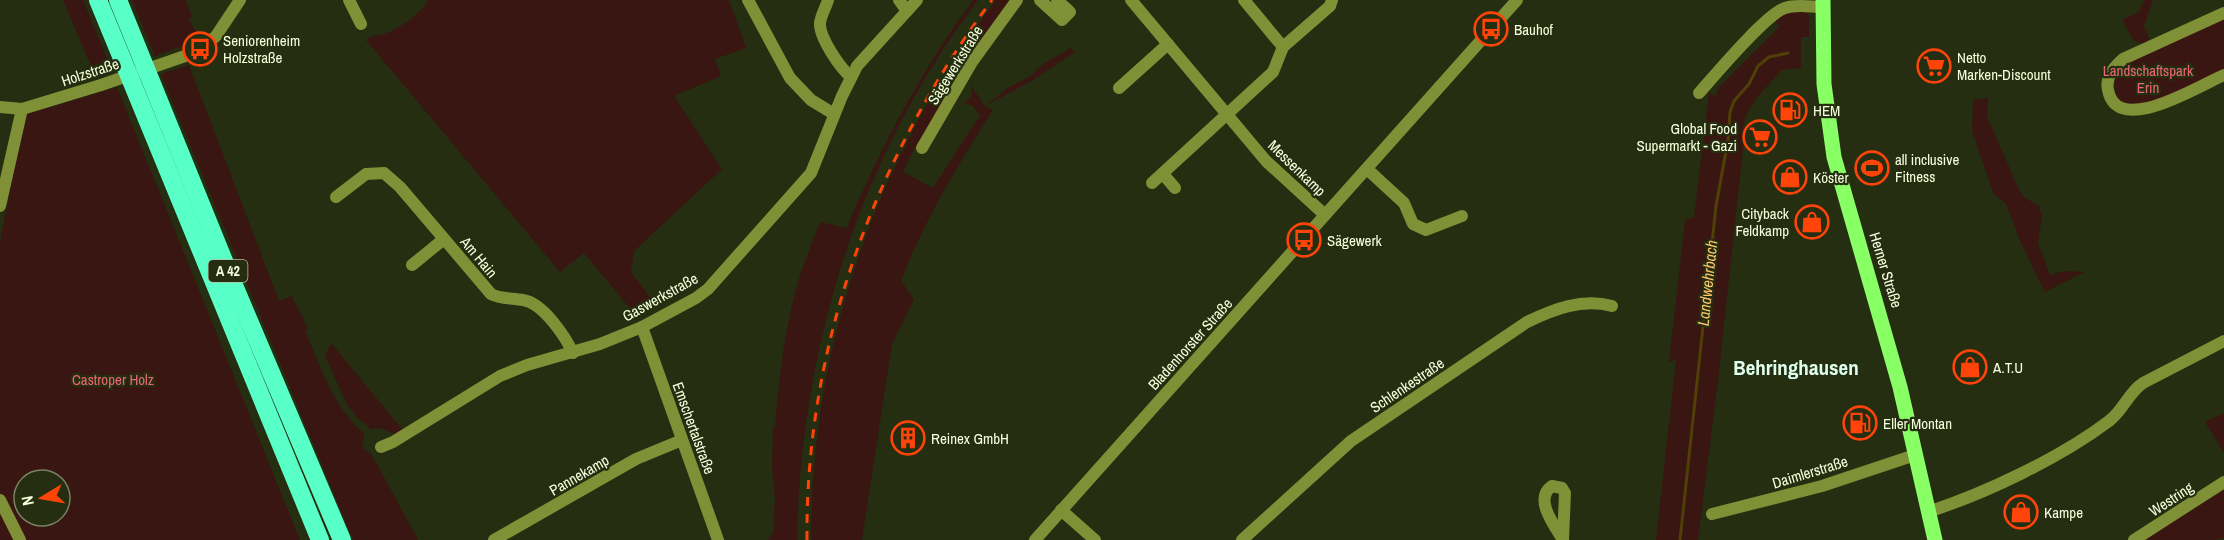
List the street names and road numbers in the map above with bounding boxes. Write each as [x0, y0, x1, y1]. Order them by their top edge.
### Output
street label: Sägewerkstraße [922, 21, 988, 109]
street label: Holzstraße [58, 53, 122, 91]
street label: Messenkamp [1263, 135, 1331, 201]
street label: Herner Straße [1865, 230, 1907, 310]
street label: Am Hain [455, 231, 502, 282]
road number: A 42 [208, 260, 248, 282]
street label: Gaswerkstraße [618, 268, 702, 326]
street label: Bladenhorster Straße [1143, 293, 1237, 394]
street label: Schlenkestraße [1366, 352, 1448, 418]
street label: Emschertalstraße [668, 379, 720, 477]
street label: Pannekamp [545, 449, 613, 501]
street label: Daimlerstraße [1770, 451, 1850, 493]
street label: Westring [2145, 477, 2197, 521]

